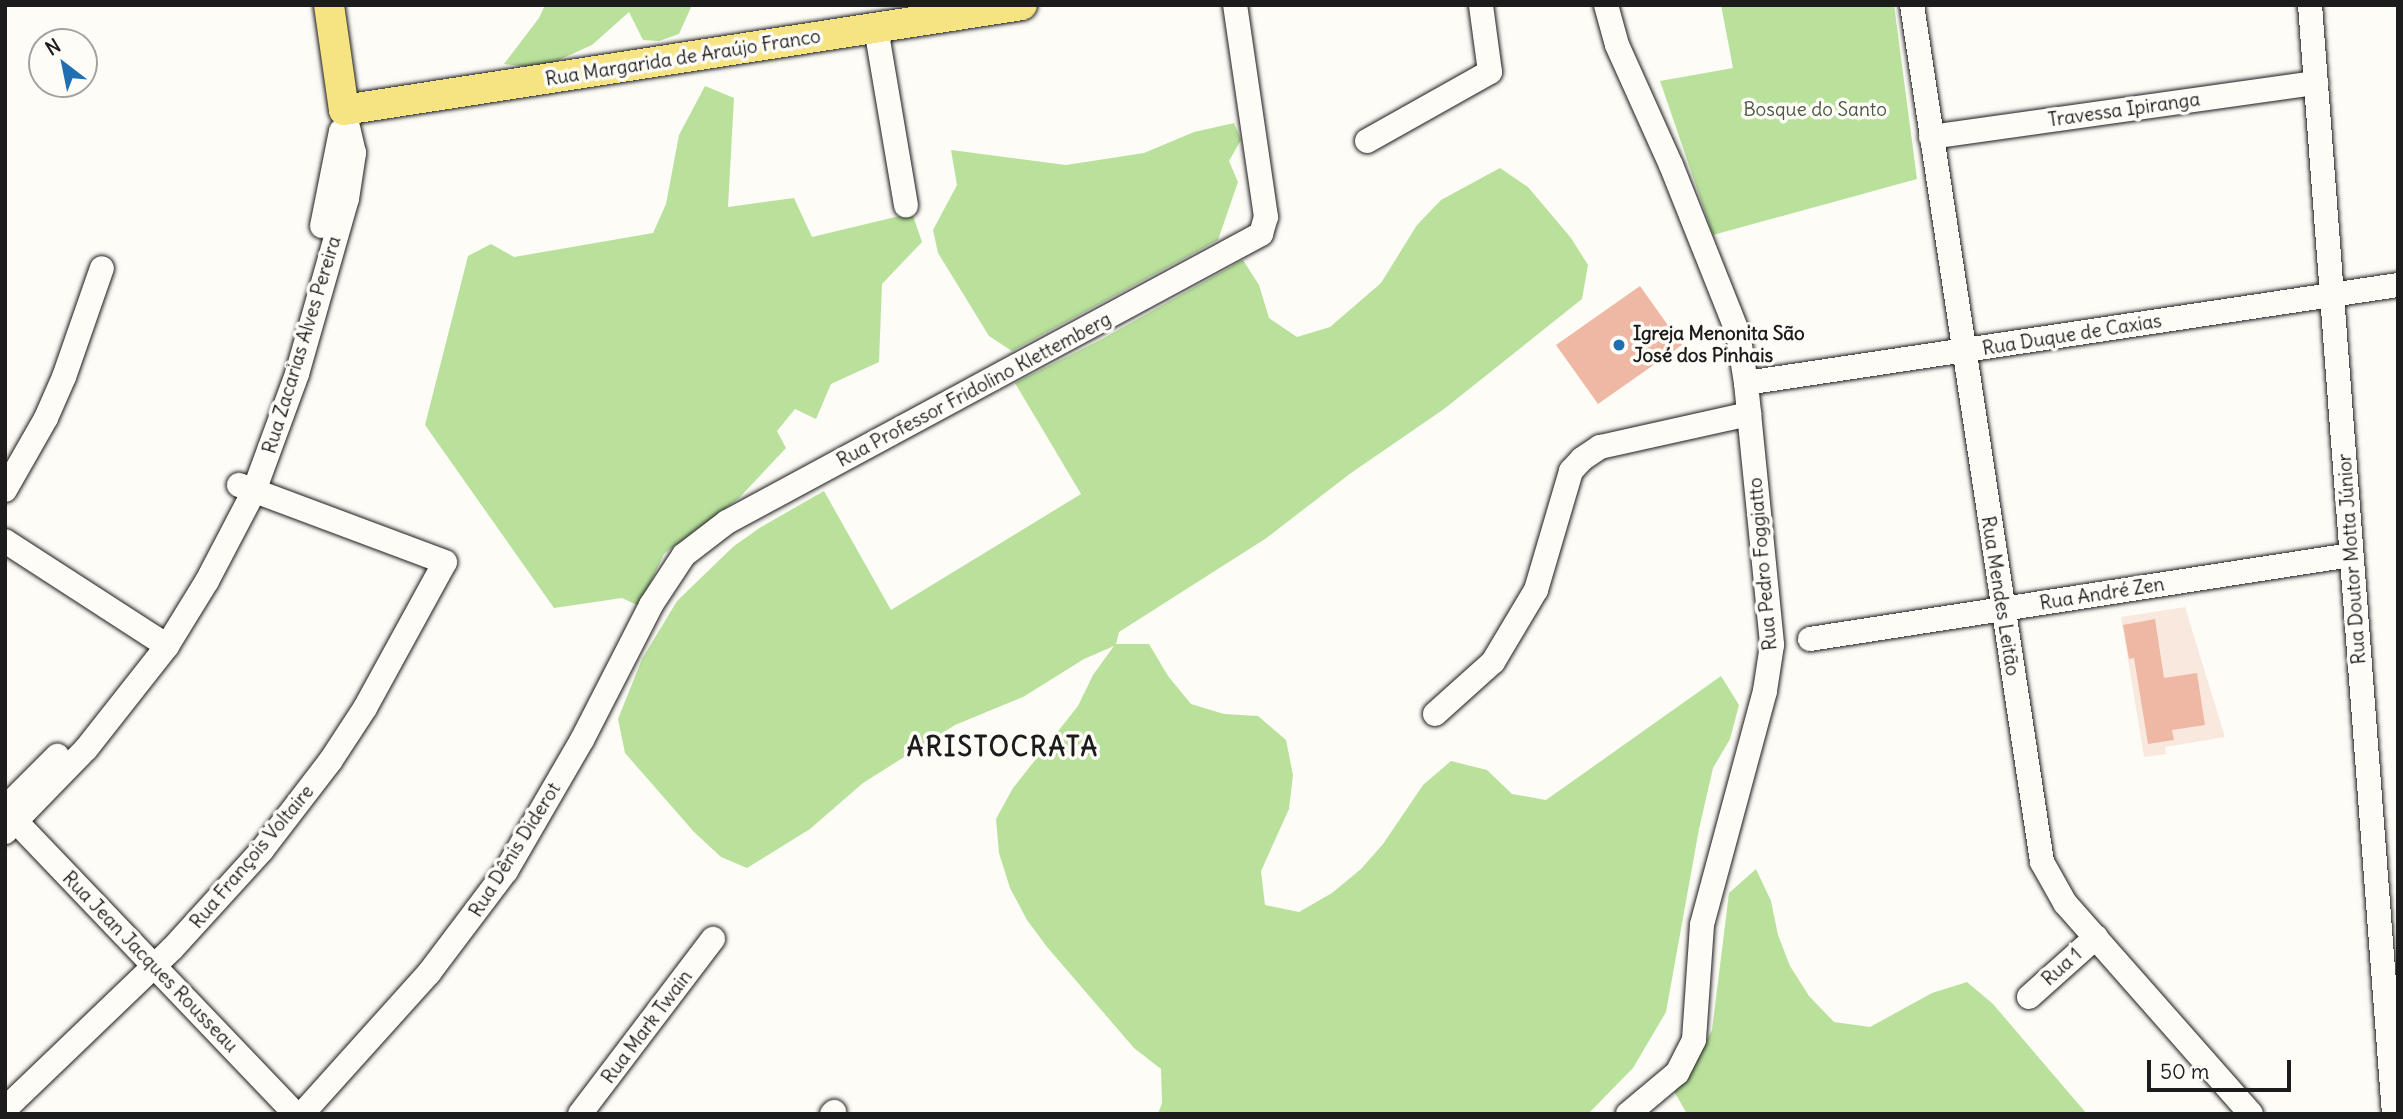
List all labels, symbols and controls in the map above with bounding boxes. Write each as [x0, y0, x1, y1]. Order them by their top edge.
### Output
street label: Rua Margarida de Araújo Franco [544, 25, 822, 91]
north arrow [28, 28, 98, 98]
text: N [41, 33, 65, 61]
street label: Travessa Ipiranga [2047, 88, 2201, 132]
park label: Bosque do Santo [1743, 99, 1887, 121]
street label: Rua Zacarias Alves Pereira [258, 234, 346, 456]
street label: Rua Professor Fridolino Klettemberg [833, 308, 1115, 472]
street label: Rua Duque de Caxias [1981, 310, 2163, 360]
place label: Igreja Menonita São José dos Pinhais [1633, 323, 1805, 367]
marker: Igreja Menonita São José dos Pinhais [1611, 337, 1627, 353]
street label: Rua Doutor Motta Júnior [2333, 453, 2371, 665]
street label: Rua Pedro Foggiatto [1744, 477, 1782, 651]
street label: Rua Mendes Leitão [1976, 514, 2024, 678]
street label: Rua André Zen [2038, 573, 2166, 615]
district label: ARISTOCRATA [908, 731, 1098, 763]
street label: Rua Dênis Diderot [465, 779, 565, 921]
street label: Rua François Voltaire [185, 781, 319, 933]
street label: Rua Jean Jacques Rousseau [58, 867, 242, 1057]
street label: Rua 1 [2037, 943, 2087, 991]
street label: Rua Mark Twain [597, 966, 697, 1088]
scale bar [2151, 1046, 2294, 1090]
text: 50 m [2160, 1058, 2209, 1085]

